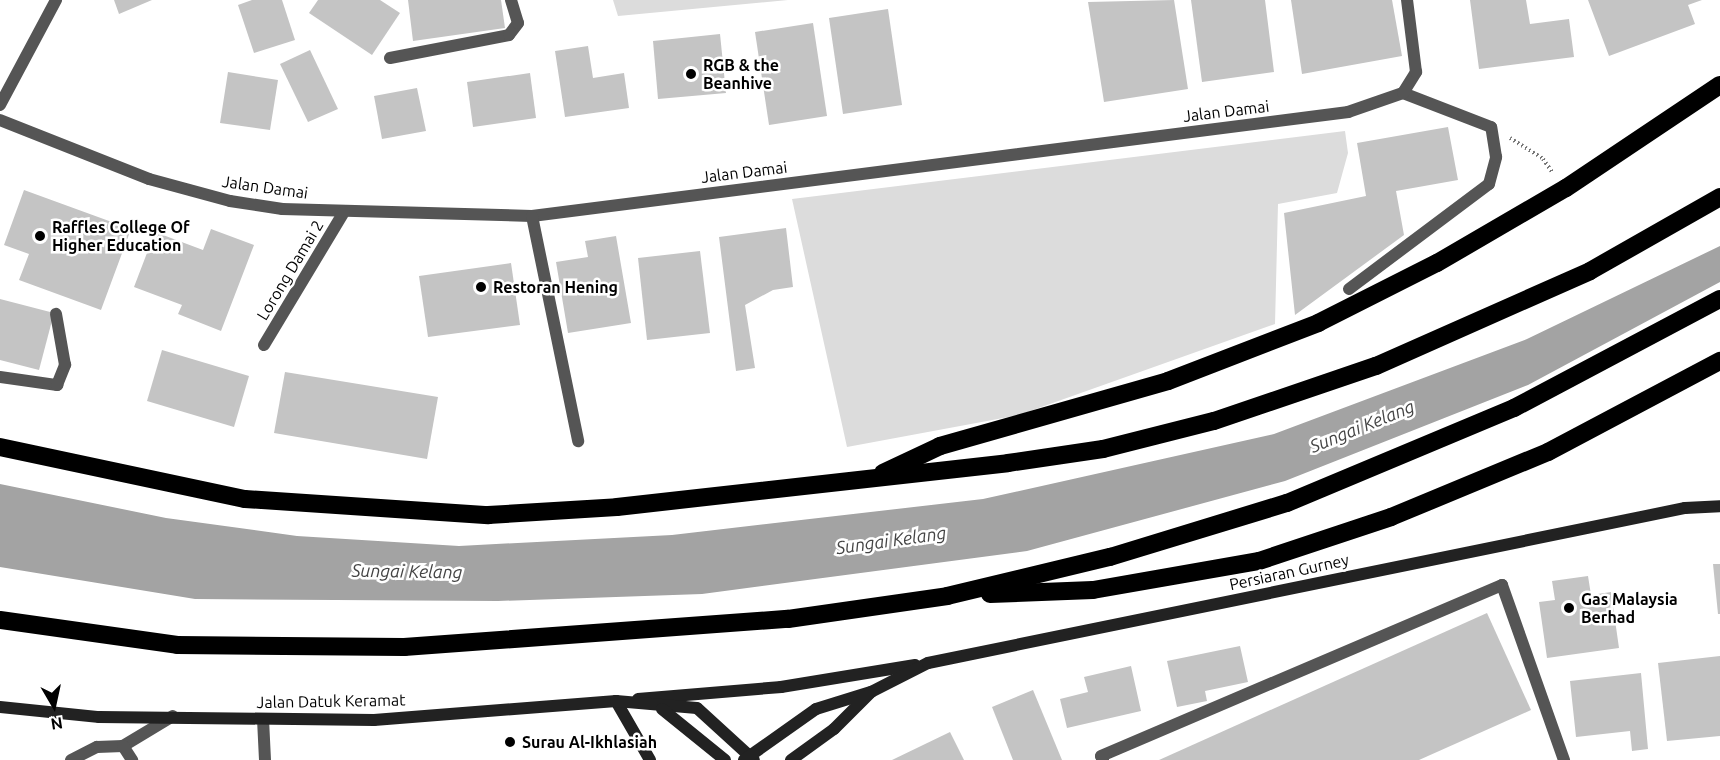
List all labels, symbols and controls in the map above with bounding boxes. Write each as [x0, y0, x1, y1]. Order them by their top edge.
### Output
place label: RGB & the Beanhive [703, 55, 779, 93]
marker: RGB & the Beanhive [684, 67, 698, 81]
street label: Jalan Damai [1182, 96, 1270, 126]
street label: Jalan Damai [700, 157, 788, 187]
street label: Jalan Damai [221, 171, 309, 203]
place label: Raffles College Of Higher Education [52, 217, 190, 255]
street label: Lorong Damai 2 [253, 217, 327, 323]
marker: Raffles College Of Higher Education [33, 229, 47, 243]
place label: Restoran Hening [493, 277, 618, 297]
marker: Restoran Hening [474, 280, 488, 294]
water label: Sungai Kelang [1307, 395, 1417, 457]
water label: Sungai Kelang [835, 522, 947, 558]
street label: Persiaran Gurney [1227, 550, 1351, 594]
water label: Sungai Kelang [351, 559, 463, 583]
place label: Gas Malaysia Berhad [1581, 589, 1678, 627]
marker: Gas Malaysia Berhad [1562, 601, 1576, 615]
north arrow [24, 676, 84, 736]
street label: Jalan Datuk Keramat [256, 690, 406, 712]
text: N [50, 714, 64, 734]
place label: Surau Al-Ikhlasiah [522, 732, 657, 752]
marker: Surau Al-Ikhlasiah [503, 735, 517, 749]

